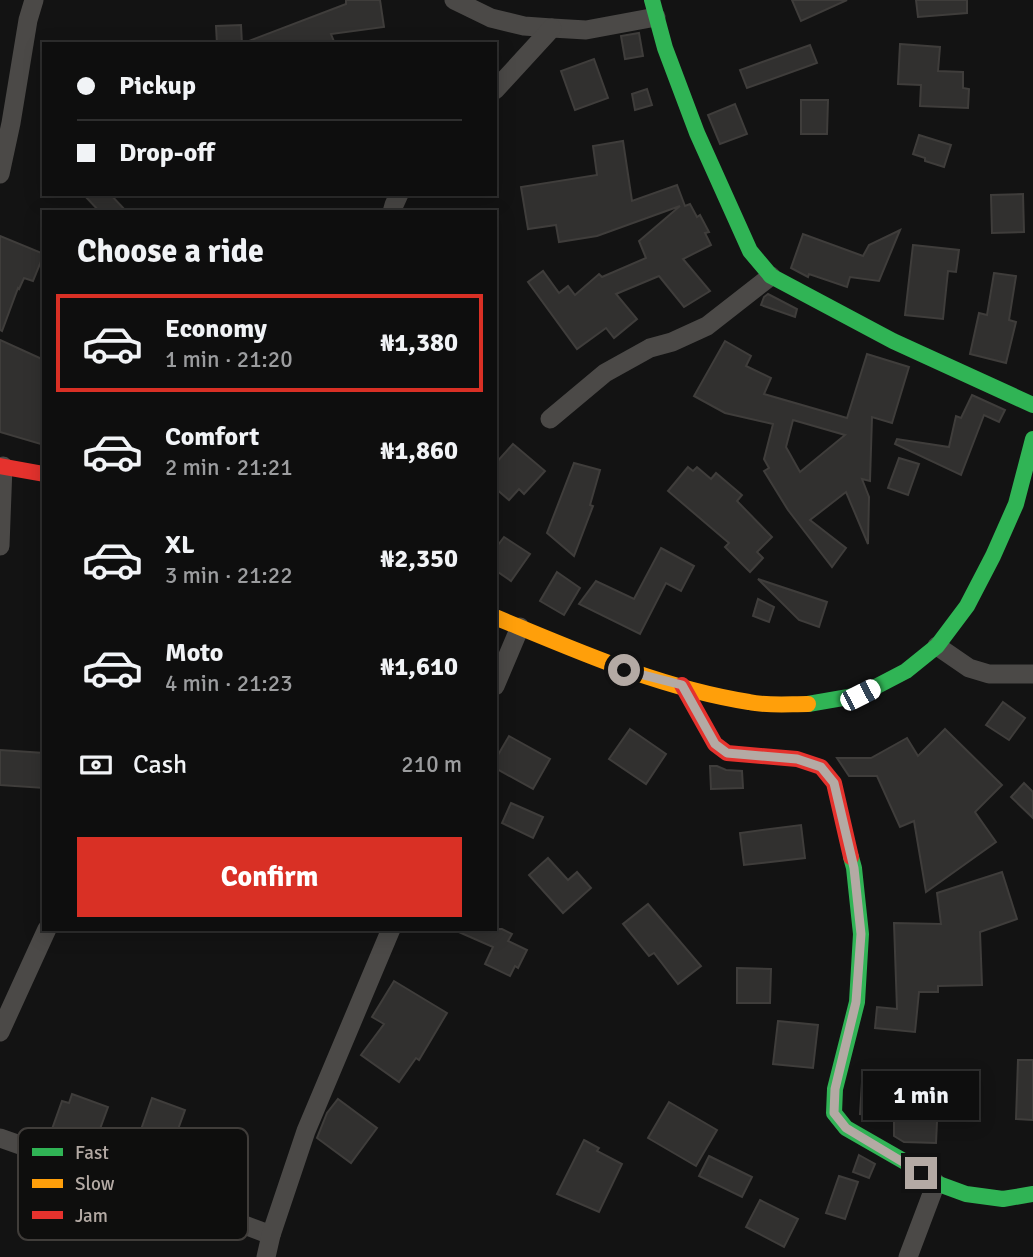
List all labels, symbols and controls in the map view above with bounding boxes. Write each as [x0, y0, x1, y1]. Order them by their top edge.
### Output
text: Pickup [119, 70, 196, 102]
text: Drop-off [119, 137, 215, 169]
text: Choose a ride [77, 232, 264, 271]
icon: car [81, 312, 144, 375]
text: Economy [165, 313, 267, 345]
text: ₦1,380 [380, 327, 458, 359]
text: 1 min · 21:20 [165, 345, 293, 374]
icon: car [81, 420, 144, 483]
text: Comfort [165, 421, 259, 453]
text: ₦1,860 [380, 435, 458, 467]
text: 2 min · 21:21 [165, 453, 293, 482]
icon: car [81, 528, 144, 591]
text: XL [165, 529, 195, 561]
text: ₦2,350 [380, 543, 458, 575]
text: 3 min · 21:22 [165, 561, 293, 590]
icon: car [81, 636, 144, 699]
text: Moto [165, 637, 223, 669]
text: ₦1,610 [380, 651, 458, 683]
route start [608, 654, 640, 686]
text: 4 min · 21:23 [165, 669, 293, 698]
car [837, 676, 884, 714]
icon: cash [77, 746, 115, 784]
text: Cash [133, 749, 187, 781]
text: 210 m [401, 750, 462, 779]
button: Confirm [77, 837, 462, 917]
callout: 1 min [863, 1072, 979, 1120]
text: 1 min [893, 1081, 949, 1110]
legend [18, 1128, 248, 1240]
text: Fast [75, 1141, 109, 1165]
route end [905, 1157, 937, 1189]
text: Slow [75, 1172, 115, 1196]
text: Jam [75, 1204, 108, 1228]

